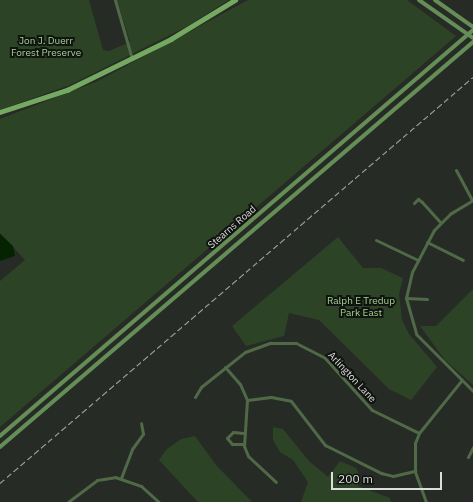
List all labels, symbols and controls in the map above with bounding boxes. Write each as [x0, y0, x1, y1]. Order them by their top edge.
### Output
park label: Jon J. Duerr Forest Preserve [11, 34, 81, 58]
street label: Stearns Road [206, 203, 258, 251]
park label: Ralph E Tredup Park East [327, 294, 395, 318]
street label: Arlington Lane [325, 349, 379, 405]
scale bar [333, 464, 444, 490]
text: 200 m [338, 471, 373, 486]

